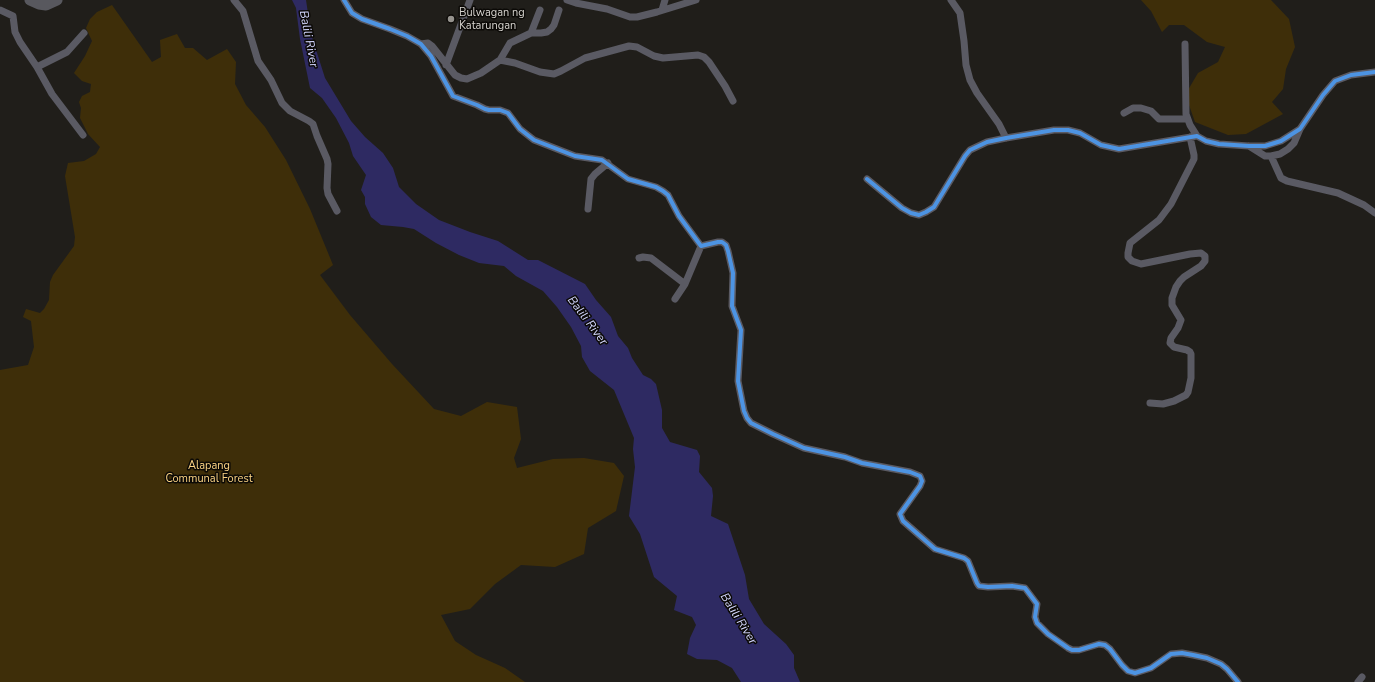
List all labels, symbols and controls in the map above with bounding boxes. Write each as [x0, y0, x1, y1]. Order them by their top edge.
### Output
place label: Bulwagan ng Katarungan [459, 6, 525, 32]
water label: Balili River [295, 9, 321, 69]
marker: Bulwagan ng Katarungan [446, 14, 456, 24]
water label: Balili River [564, 294, 610, 348]
park label: Alapang Communal Forest [165, 459, 253, 485]
water label: Balili River [717, 591, 759, 647]

